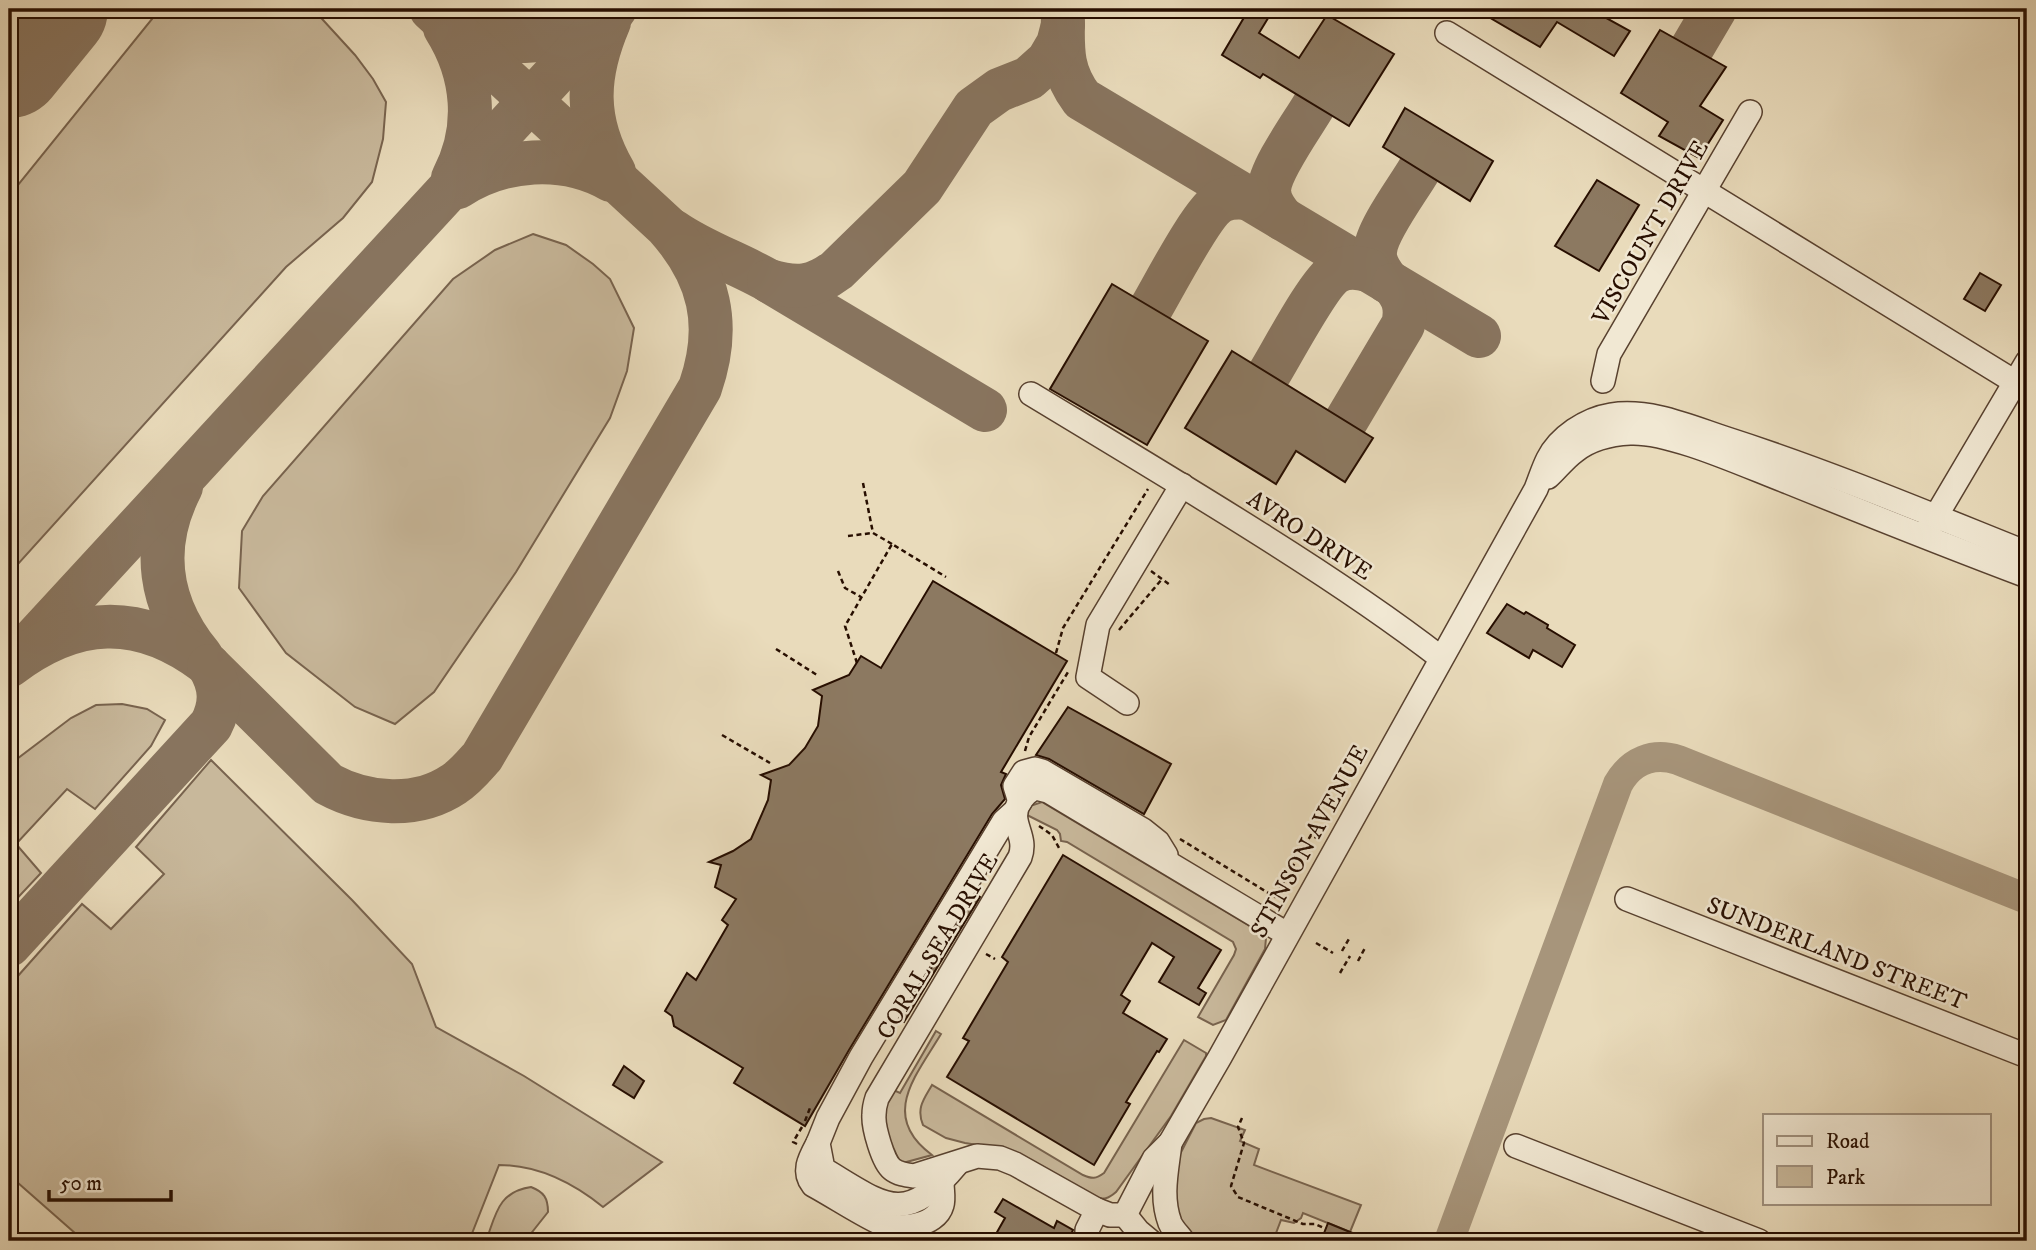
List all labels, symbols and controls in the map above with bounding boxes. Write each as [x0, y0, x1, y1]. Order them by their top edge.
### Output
street label: VISCOUNT DRIVE [1585, 135, 1716, 331]
street label: AVRO DRIVE [1241, 484, 1378, 587]
street label: STINSON AVENUE [1244, 740, 1375, 943]
street label: CORAL SEA DRIVE [870, 848, 1005, 1045]
street label: SUNDERLAND STREET [1702, 890, 1971, 1017]
legend [1763, 1114, 1990, 1204]
text: Road [1826, 1129, 1870, 1155]
scale bar [49, 1159, 172, 1203]
text: Park [1826, 1165, 1866, 1191]
text: 50 m [60, 1171, 102, 1197]

